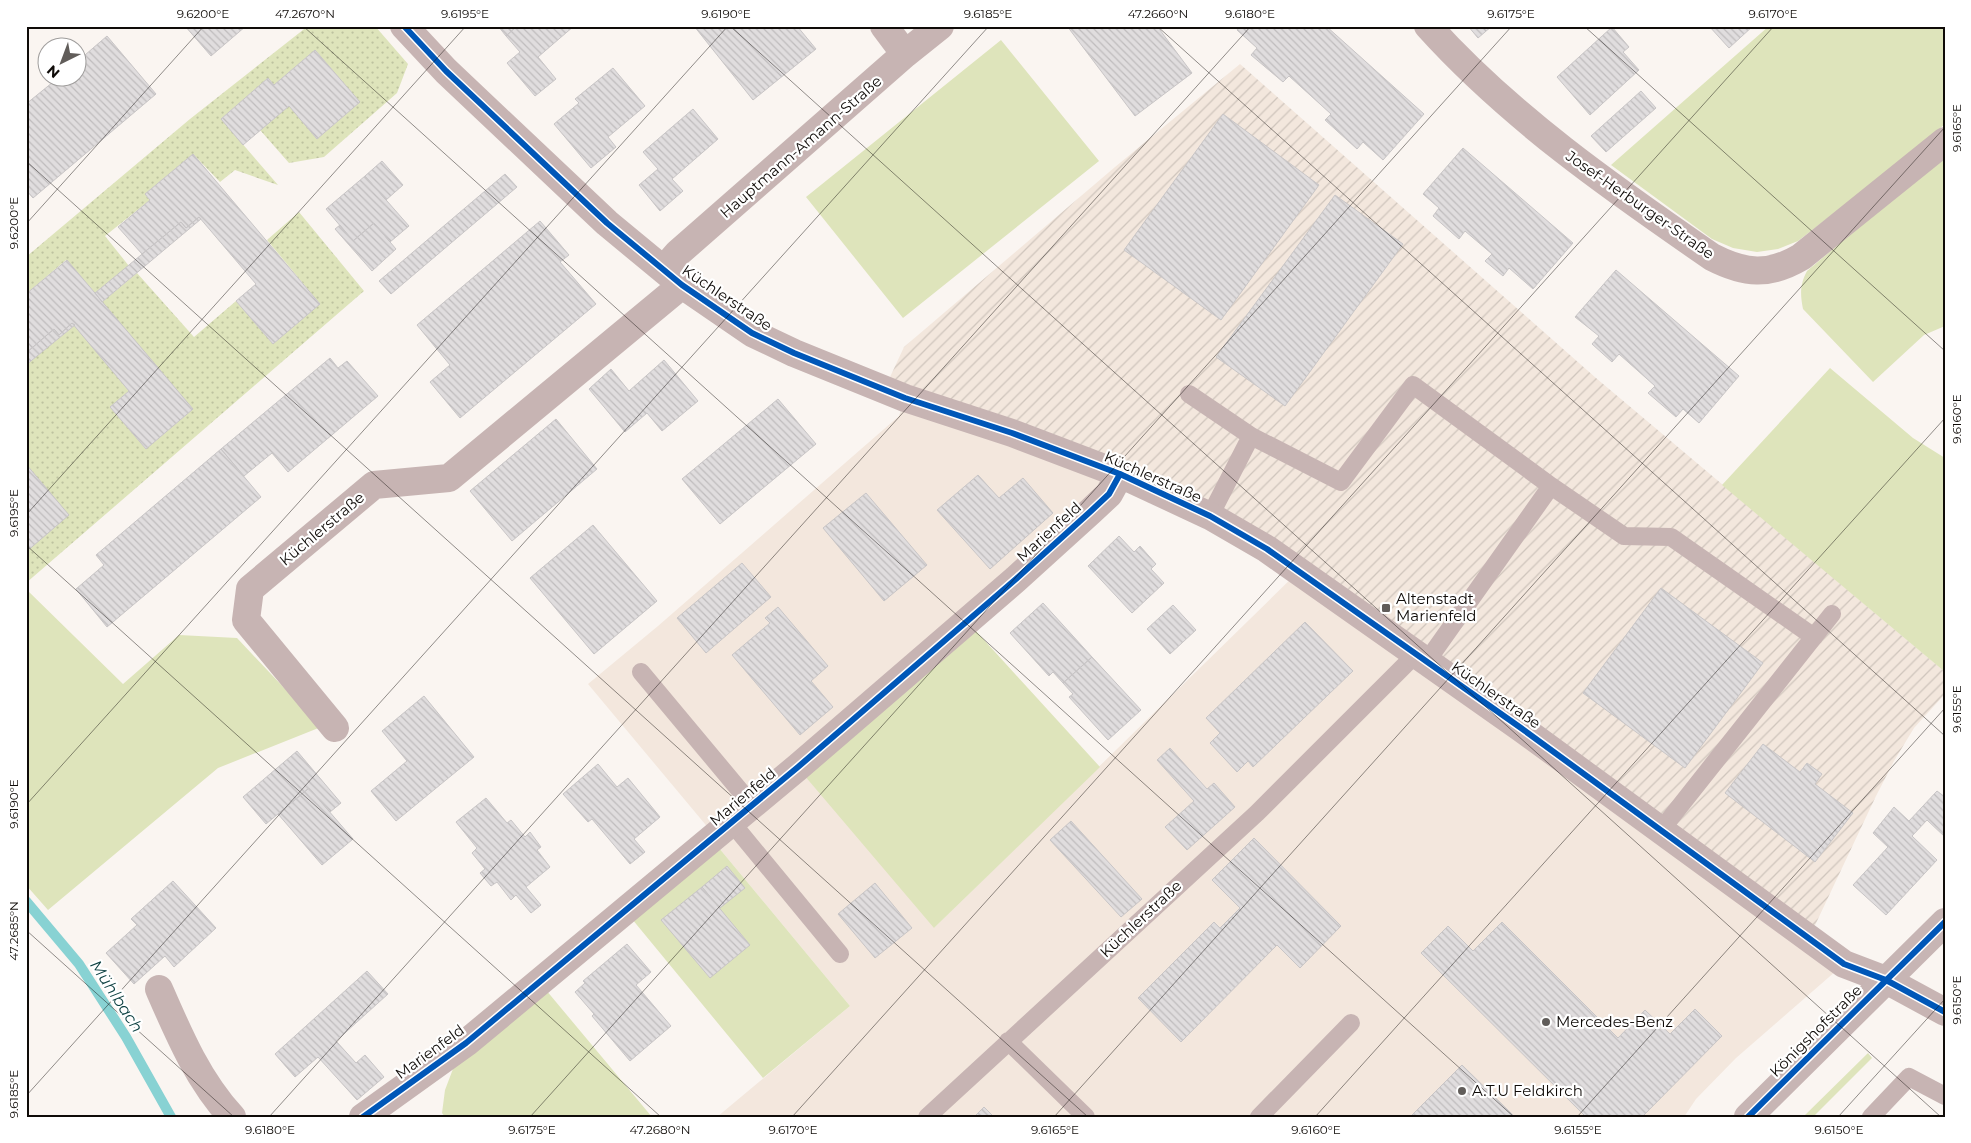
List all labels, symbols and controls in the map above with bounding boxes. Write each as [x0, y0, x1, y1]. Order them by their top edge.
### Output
text: 9.6200°E [177, 6, 229, 21]
text: 47.2670°N [275, 6, 335, 21]
text: 9.6195°E [441, 6, 489, 21]
text: 9.6190°E [701, 6, 751, 21]
text: 9.6185°E [964, 6, 1012, 21]
text: 47.2660°N [1128, 6, 1188, 21]
text: 9.6180°E [1225, 6, 1275, 21]
text: 9.6175°E [1487, 6, 1535, 21]
text: 9.6170°E [1748, 6, 1798, 21]
north arrow [38, 38, 88, 88]
text: N [43, 61, 64, 82]
street label: Hauptmann-Amann-Straße [716, 71, 885, 222]
text: 9.6165°E [1949, 104, 1964, 152]
street label: Josef-Herburger-Straße [1562, 146, 1718, 263]
text: 9.6200°E [6, 197, 21, 249]
street label: Küchlerstraße [679, 260, 776, 335]
text: 9.6160°E [1949, 394, 1964, 444]
street label: Küchlerstraße [1101, 447, 1205, 507]
street label: Küchlerstraße [275, 488, 368, 570]
text: 9.6195°E [6, 489, 21, 537]
street label: Marienfeld [1012, 498, 1085, 566]
place label: Altenstadt Marienfeld [1396, 589, 1477, 625]
marker: Altenstadt Marienfeld [1380, 602, 1392, 614]
street label: Küchlerstraße [1448, 657, 1545, 732]
text: 9.6155°E [1949, 685, 1964, 733]
street label: Marienfeld [706, 763, 780, 830]
text: 9.6190°E [6, 779, 21, 829]
street label: Küchlerstraße [1096, 876, 1185, 961]
text: 47.2685°N [6, 901, 21, 961]
water label: Mühlbach [86, 956, 147, 1036]
text: 9.6150°E [1949, 975, 1964, 1025]
street label: Königshofstraße [1765, 980, 1866, 1081]
place label: Mercedes-Benz [1556, 1012, 1673, 1031]
marker: Mercedes-Benz [1540, 1016, 1552, 1028]
street label: Marienfeld [392, 1020, 468, 1083]
text: 9.6185°E [6, 1070, 21, 1118]
place label: A.T.U Feldkirch [1472, 1081, 1583, 1100]
marker: A.T.U Feldkirch [1456, 1085, 1468, 1097]
text: 9.6180°E [245, 1122, 295, 1137]
text: 9.6175°E [508, 1122, 556, 1137]
text: 47.2680°N [630, 1122, 690, 1137]
text: 9.6170°E [768, 1122, 818, 1137]
text: 9.6165°E [1031, 1122, 1079, 1137]
text: 9.6160°E [1291, 1122, 1341, 1137]
text: 9.6155°E [1554, 1122, 1602, 1137]
text: 9.6150°E [1814, 1122, 1864, 1137]

